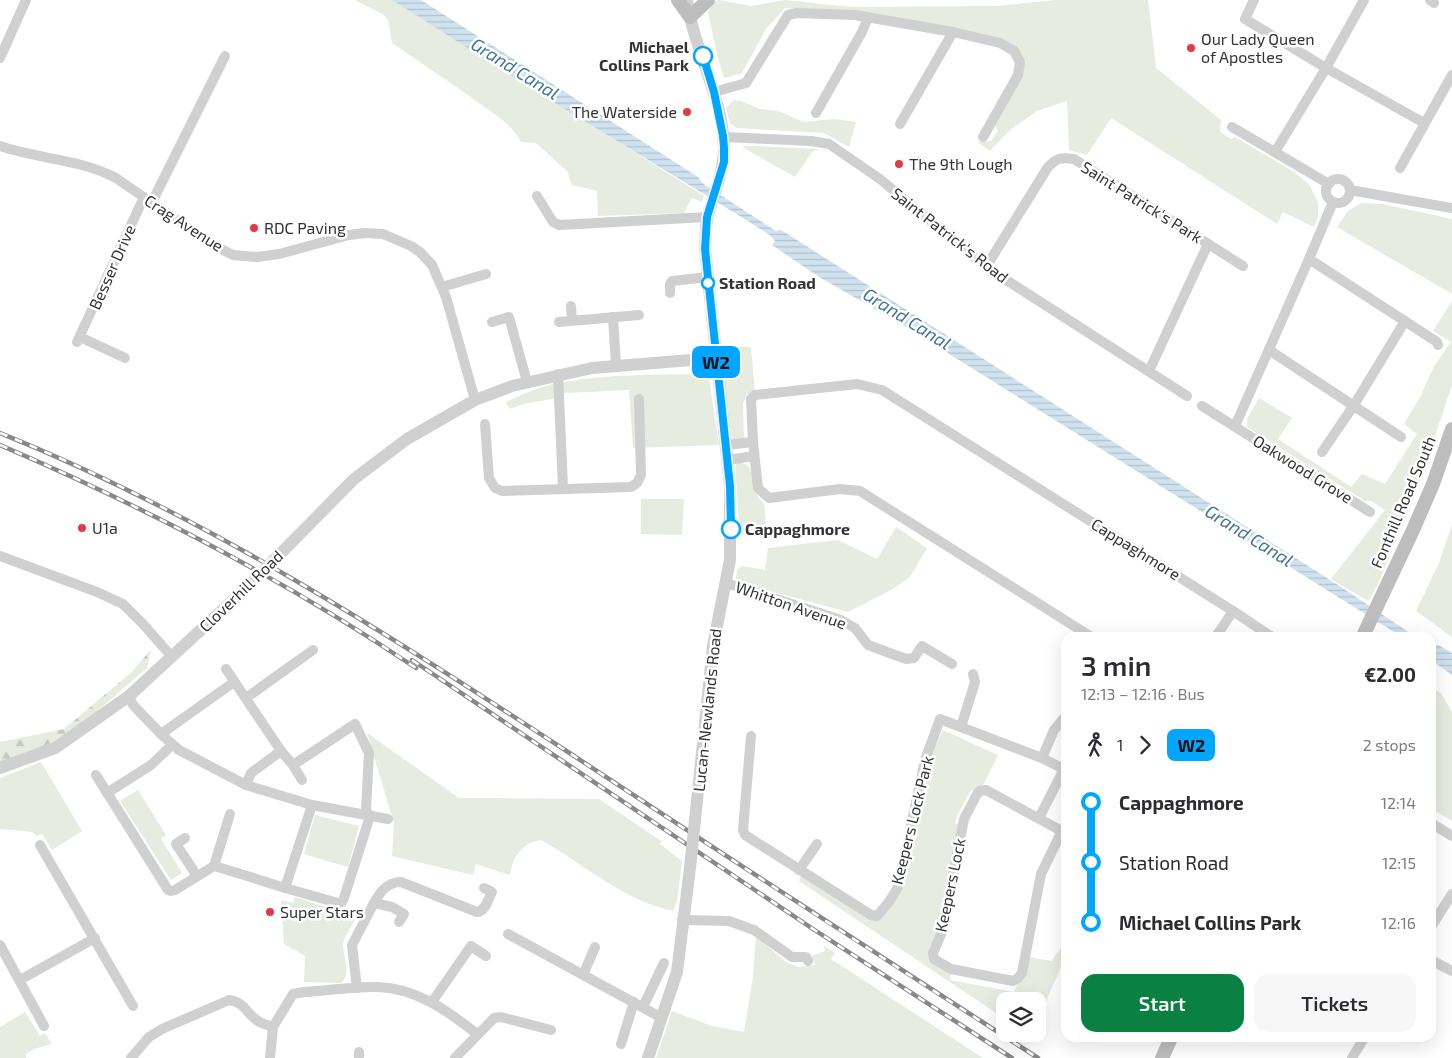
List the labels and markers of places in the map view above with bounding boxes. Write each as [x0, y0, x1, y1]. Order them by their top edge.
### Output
place label: Our Lady Queen of Apostles [1201, 29, 1315, 66]
place label: Michael Collins Park [599, 37, 690, 74]
marker: Our Lady Queen of Apostles [1185, 42, 1197, 54]
marker: Michael Collins Park [693, 46, 713, 66]
place label: The Waterside [572, 102, 677, 121]
marker: The Waterside [681, 106, 693, 118]
place label: The 9th Lough [909, 154, 1013, 173]
marker: The 9th Lough [893, 158, 905, 170]
place label: RDC Paving [264, 218, 346, 237]
marker: RDC Paving [248, 222, 260, 234]
place label: Station Road [719, 273, 816, 292]
marker: Station Road [701, 276, 715, 290]
place label: U1a [92, 518, 118, 537]
marker: Cappaghmore [721, 519, 741, 539]
place label: Cappaghmore [745, 519, 850, 538]
marker: U1a [76, 522, 88, 534]
place label: Super Stars [280, 902, 364, 921]
marker: Super Stars [264, 906, 276, 918]

